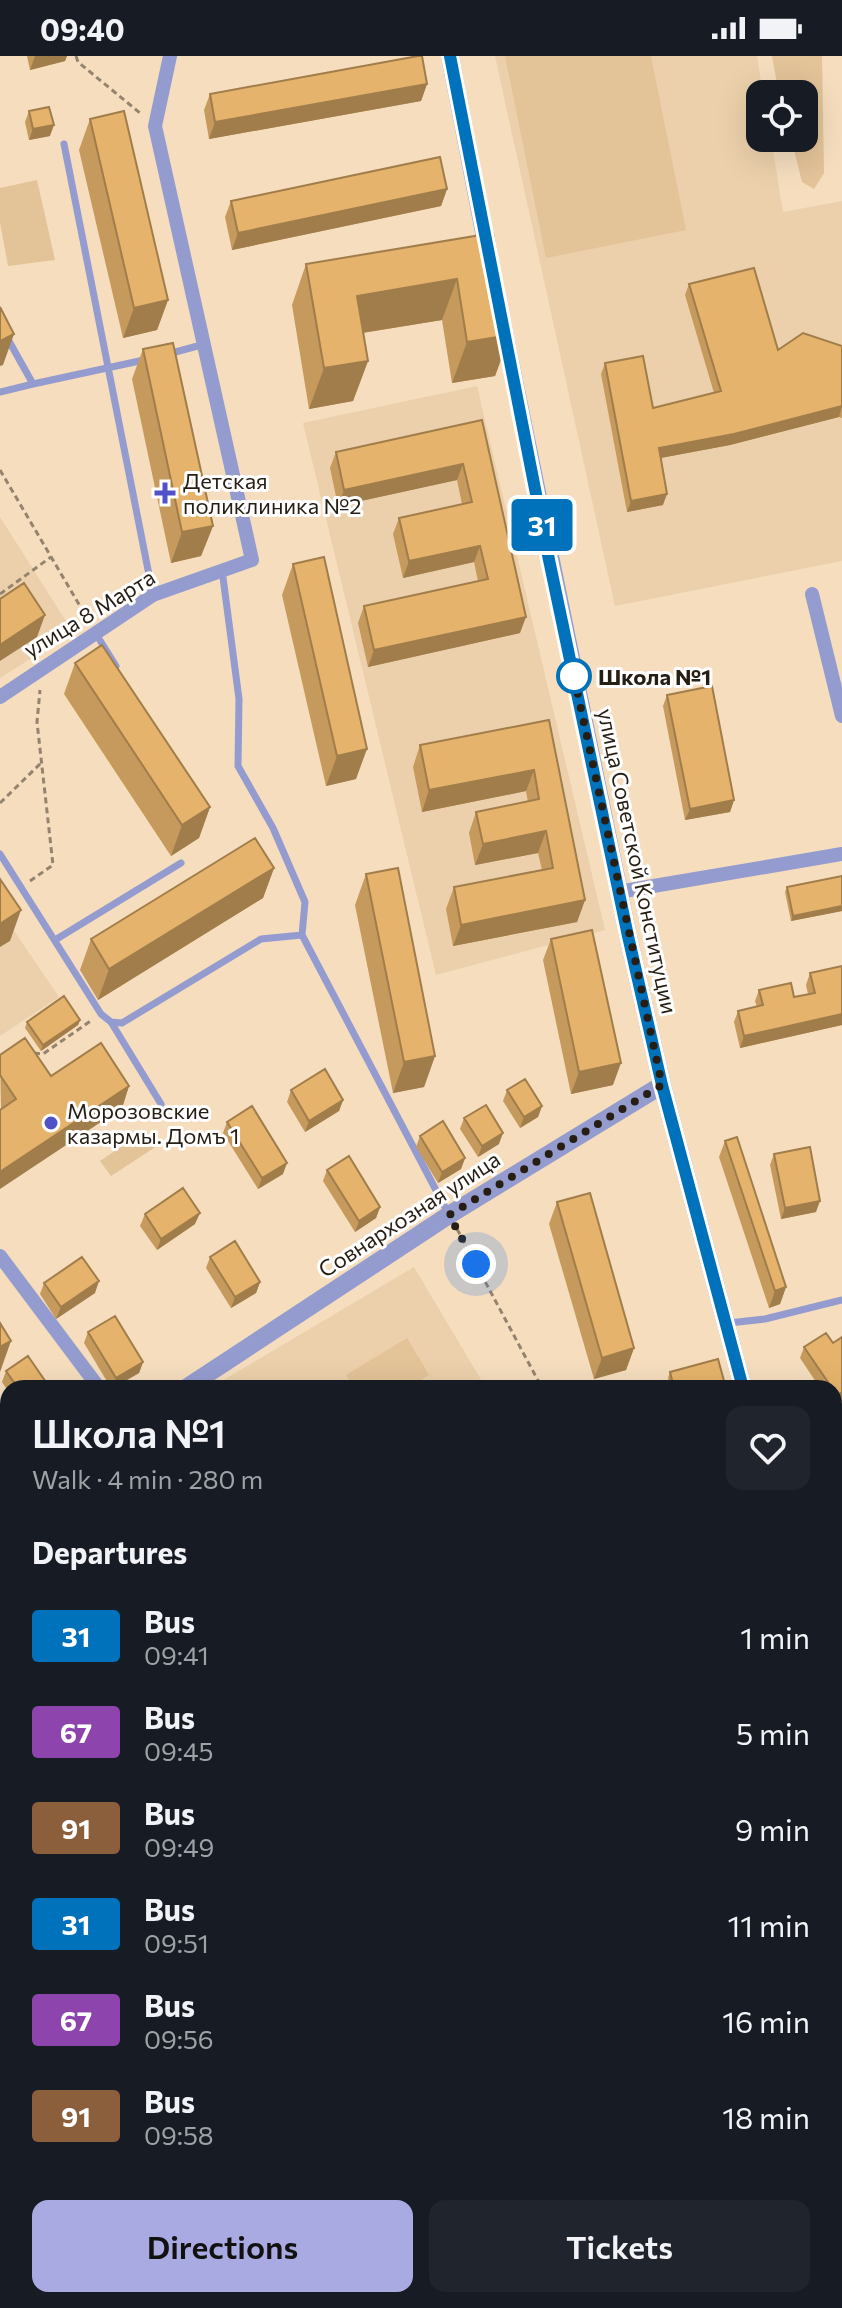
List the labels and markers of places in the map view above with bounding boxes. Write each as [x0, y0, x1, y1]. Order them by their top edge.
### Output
place label: Детская поликлиника №2 [183, 467, 361, 519]
marker: Детская поликлиника №2 [154, 482, 176, 504]
marker: Школа №1 [557, 659, 591, 693]
place label: Школа №1 [598, 663, 711, 690]
place label: Морозовские казармы. Домъ 1 [67, 1097, 239, 1149]
marker: Морозовские казармы. Домъ 1 [42, 1114, 60, 1132]

